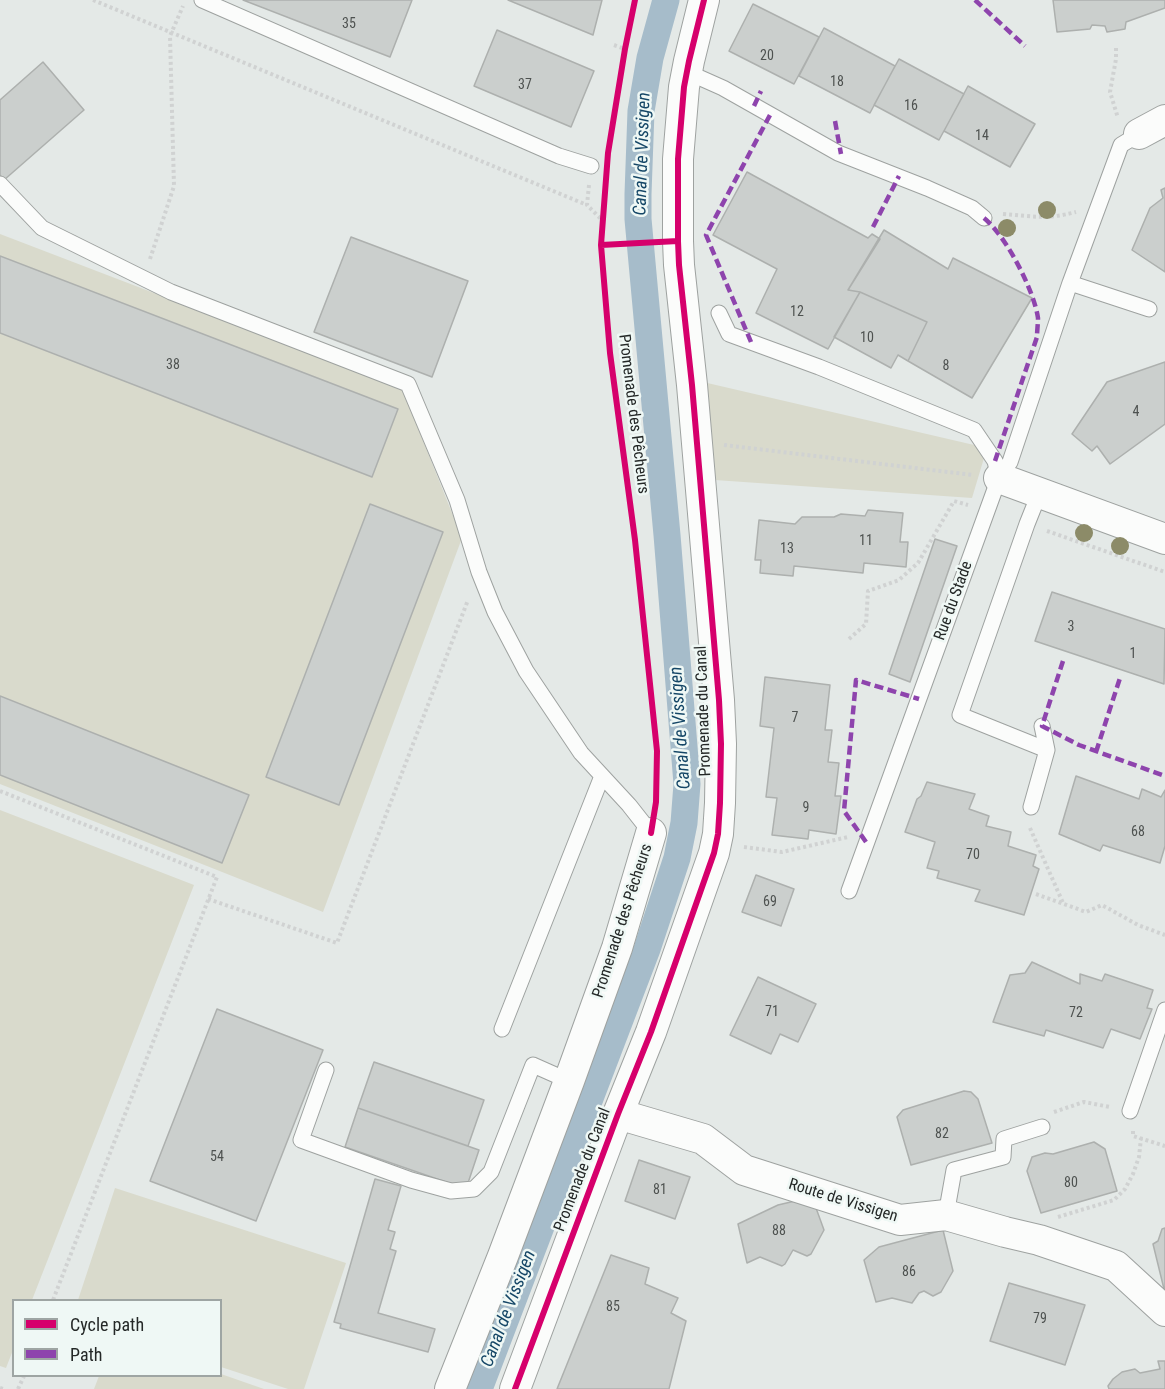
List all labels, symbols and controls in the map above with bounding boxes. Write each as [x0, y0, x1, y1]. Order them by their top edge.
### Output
house number: 35 [342, 16, 356, 32]
house number: 20 [760, 48, 774, 64]
house number: 18 [830, 74, 844, 90]
house number: 37 [518, 77, 532, 93]
water label: Canal de Vissigen [630, 92, 656, 216]
house number: 16 [904, 98, 918, 114]
house number: 14 [975, 128, 989, 144]
house number: 12 [790, 304, 804, 320]
house number: 10 [860, 330, 874, 346]
street label: Promenade des Pêcheurs [614, 333, 652, 495]
house number: 38 [166, 357, 180, 373]
house number: 8 [943, 358, 949, 374]
house number: 4 [1133, 404, 1139, 420]
house number: 11 [859, 533, 873, 549]
house number: 13 [780, 541, 794, 557]
street label: Rue du Stade [931, 559, 977, 643]
house number: 3 [1068, 619, 1074, 635]
street label: Promenade du Canal [692, 645, 716, 777]
house number: 1 [1130, 646, 1136, 662]
water label: Canal de Vissigen [666, 666, 696, 790]
house number: 7 [792, 710, 798, 726]
house number: 9 [803, 800, 809, 816]
house number: 68 [1131, 824, 1145, 840]
street label: Promenade des Pêcheurs [589, 842, 657, 1000]
house number: 70 [966, 847, 980, 863]
house number: 69 [763, 894, 777, 910]
house number: 71 [765, 1004, 779, 1020]
house number: 72 [1069, 1005, 1083, 1021]
street label: Promenade du Canal [551, 1105, 615, 1235]
house number: 82 [935, 1126, 949, 1142]
house number: 54 [210, 1149, 224, 1165]
street label: Route de Vissigen [786, 1175, 900, 1227]
house number: 80 [1064, 1175, 1078, 1191]
house number: 81 [653, 1182, 667, 1198]
house number: 88 [772, 1223, 786, 1239]
water label: Canal de Vissigen [477, 1248, 541, 1370]
house number: 86 [902, 1264, 916, 1280]
legend [12, 1299, 222, 1377]
house number: 85 [606, 1299, 620, 1315]
house number: 79 [1033, 1311, 1047, 1327]
text: Cycle path [70, 1314, 144, 1335]
text: Path [70, 1344, 103, 1365]

